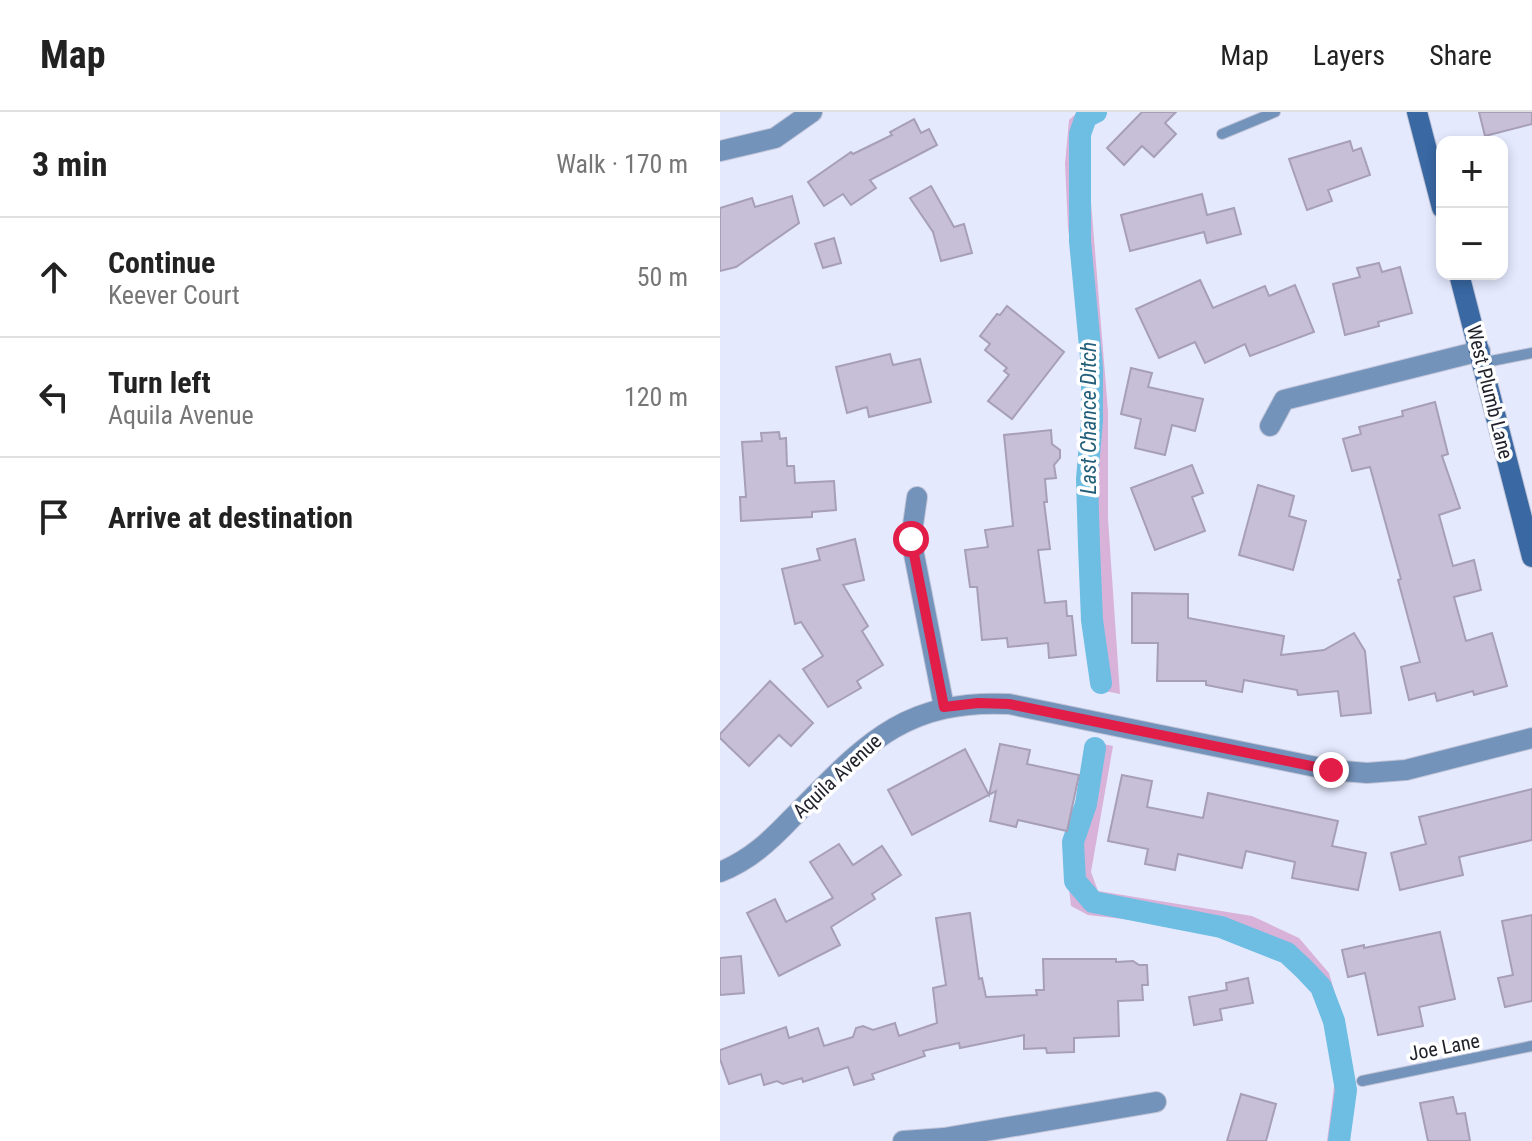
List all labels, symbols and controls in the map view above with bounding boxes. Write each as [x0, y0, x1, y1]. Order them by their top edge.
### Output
text: Map [40, 33, 106, 77]
text: Map [1220, 39, 1269, 72]
text: Layers [1313, 39, 1385, 72]
text: Share [1429, 39, 1492, 72]
map controls [1436, 136, 1508, 280]
button: + [1436, 136, 1508, 208]
text: 3 min [32, 144, 108, 184]
text: Walk · 170 m [556, 149, 688, 179]
button: − [1436, 208, 1508, 280]
text: Continue [108, 245, 215, 280]
icon: ahead [32, 255, 76, 299]
text: 50 m [637, 262, 688, 292]
text: Keever Court [108, 280, 240, 310]
street label: West Plumb Lane [1462, 323, 1518, 461]
water label: Last Chance Ditch [1076, 342, 1101, 494]
text: Turn left [108, 365, 211, 400]
icon: left [32, 375, 76, 419]
text: 120 m [624, 382, 688, 412]
text: Aquila Avenue [108, 400, 254, 430]
icon: arrive [32, 495, 76, 539]
text: Arrive at destination [108, 500, 353, 535]
route start [893, 521, 929, 557]
street label: Aquila Avenue [788, 729, 886, 823]
route end [1313, 752, 1349, 788]
street label: Joe Lane [1406, 1028, 1482, 1066]

